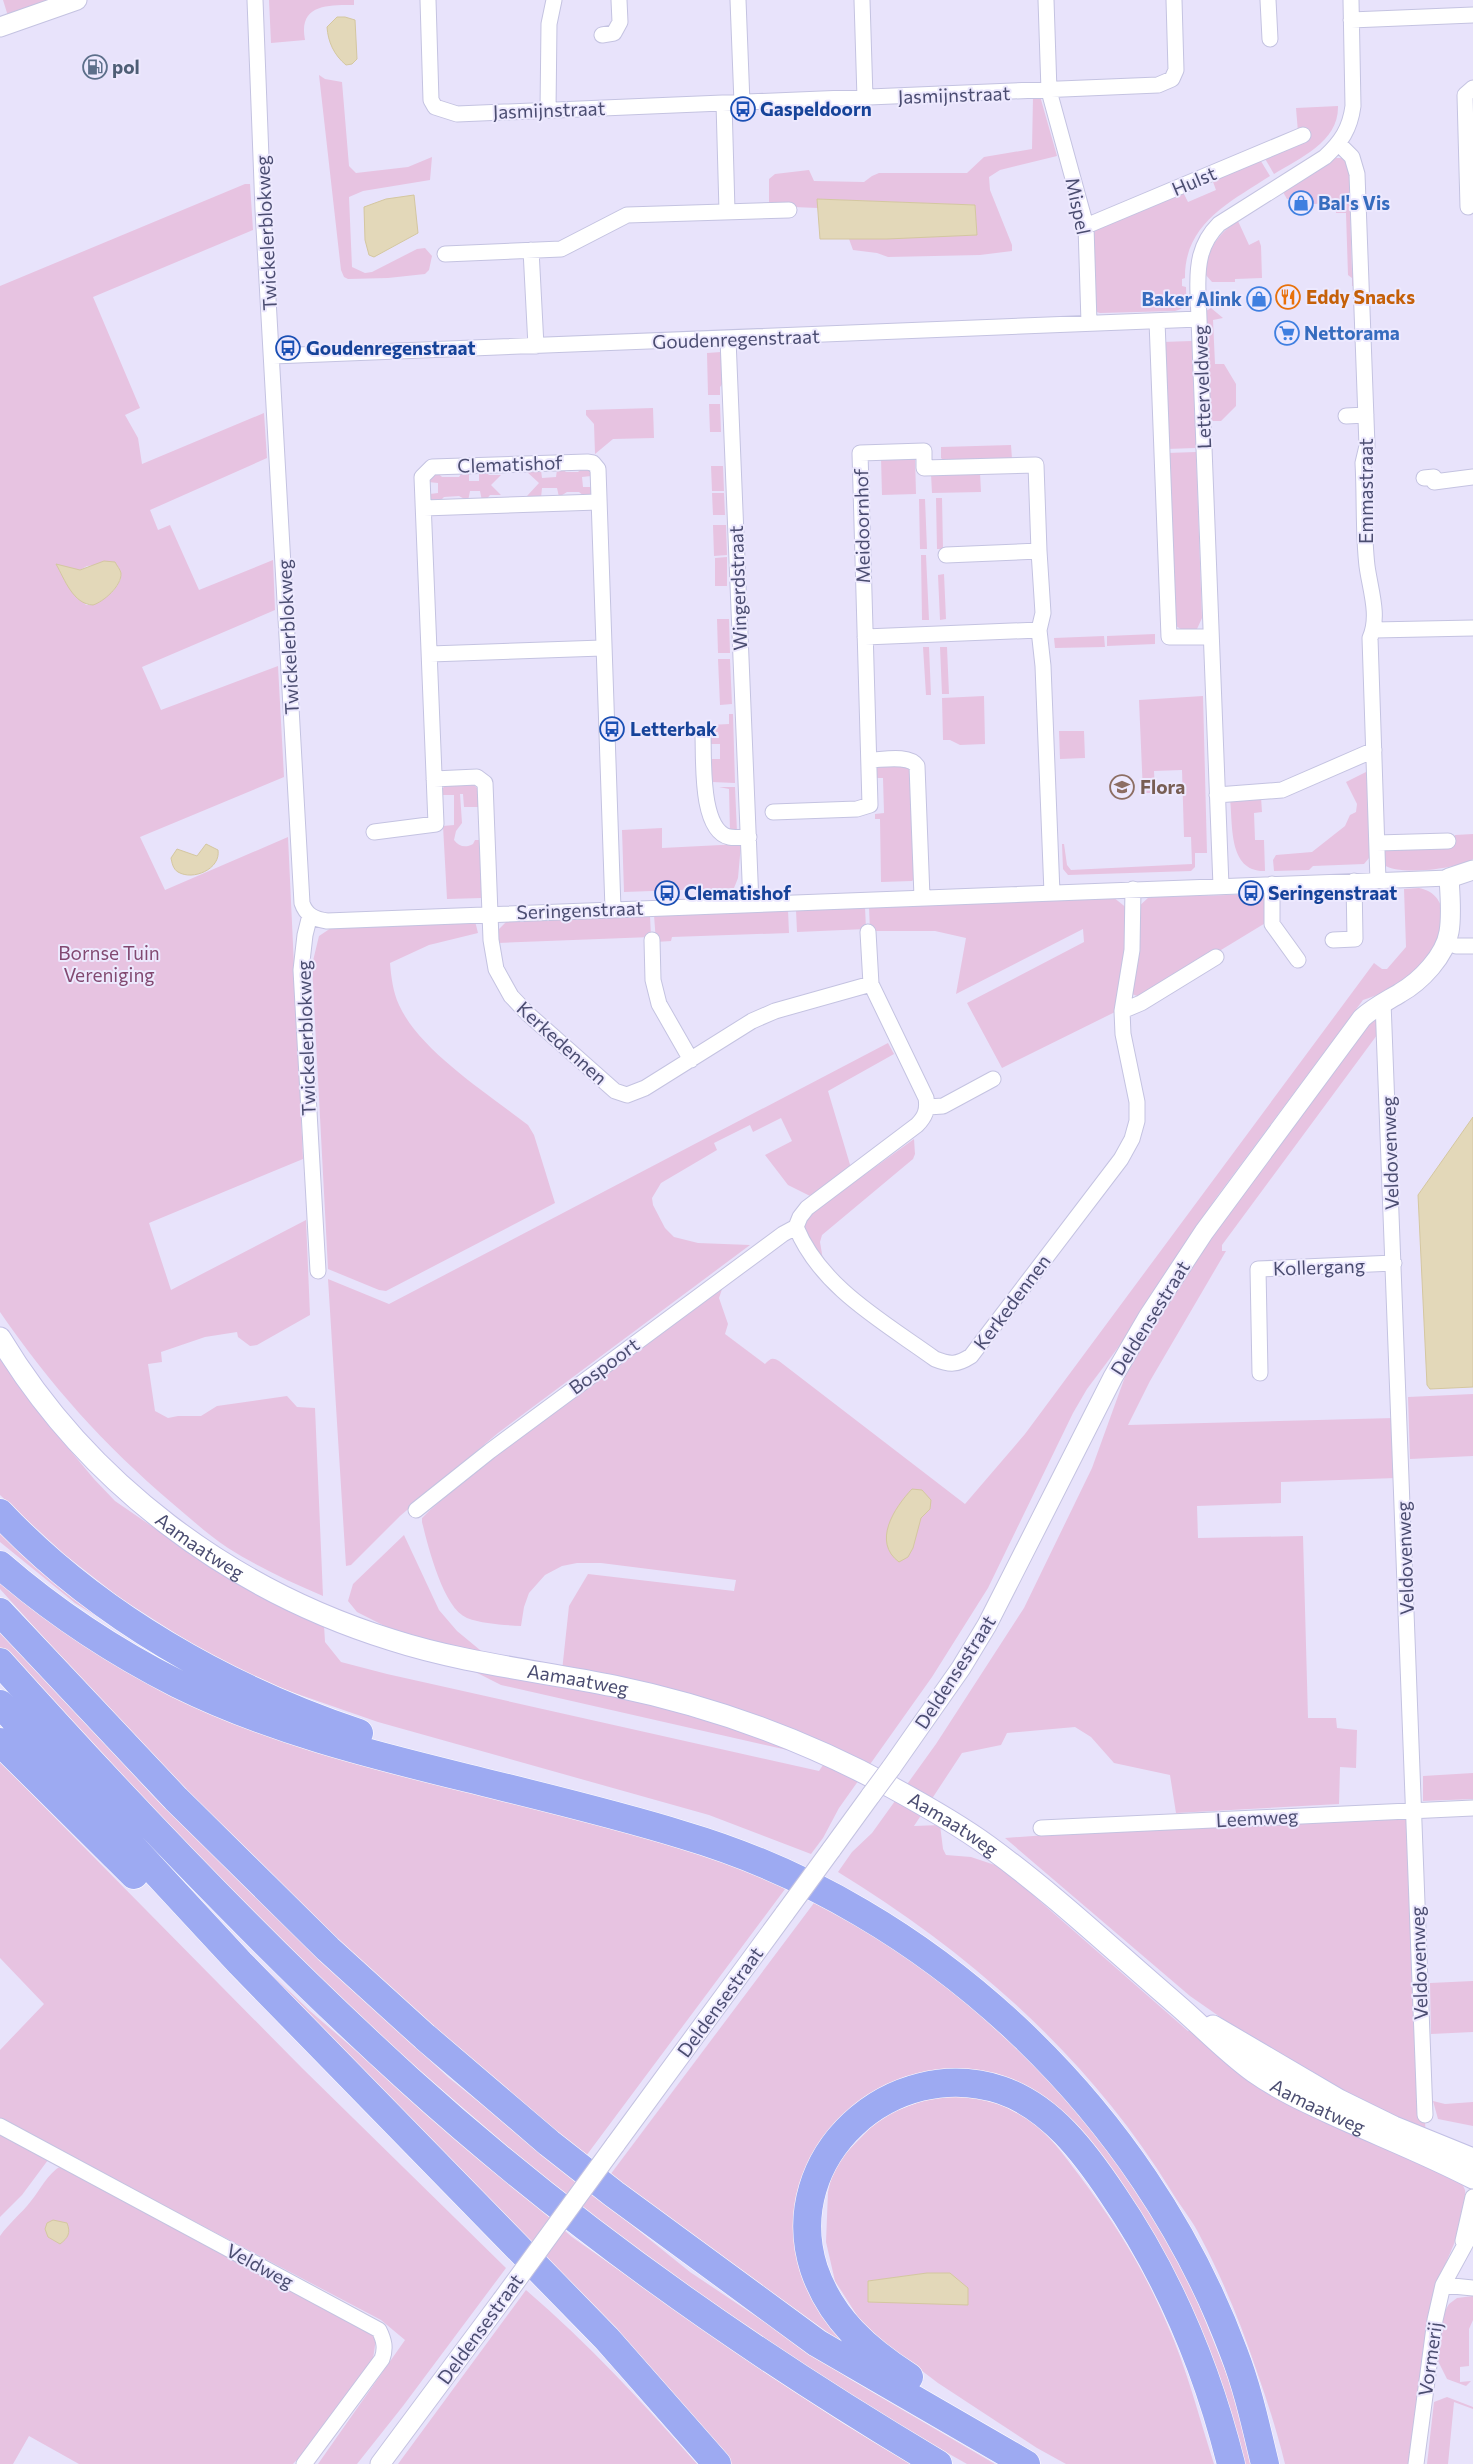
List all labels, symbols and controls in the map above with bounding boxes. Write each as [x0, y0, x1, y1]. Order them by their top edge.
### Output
fuel station icon: pol [82, 54, 108, 80]
place label: pol [112, 55, 140, 78]
street label: Jasmijnstraat [897, 81, 1011, 108]
street label: Jasmijnstraat [492, 96, 606, 123]
bus stop icon: Gaspeldoorn [730, 96, 756, 122]
place label: Gaspeldoorn [760, 97, 872, 120]
street label: Twickelerblokweg [250, 155, 281, 311]
street label: Hulst [1168, 161, 1220, 200]
street label: Mispel [1061, 175, 1096, 237]
shop icon: Bal's Vis [1288, 190, 1314, 216]
place label: Bal's Vis [1318, 191, 1390, 214]
restaurant icon: Eddy Snacks [1275, 284, 1301, 310]
place label: Eddy Snacks [1306, 285, 1415, 308]
shop icon: Baker Alink [1246, 286, 1272, 312]
place label: Baker Alink [1142, 287, 1242, 310]
supermarket icon: Nettorama [1274, 320, 1300, 346]
place label: Nettorama [1304, 321, 1400, 344]
street label: Goudenregenstraat [652, 324, 820, 353]
street label: Letterveldweg [1188, 325, 1215, 450]
bus stop icon: Goudenregenstraat [275, 335, 301, 361]
place label: Goudenregenstraat [306, 336, 475, 359]
street label: Emmastraat [1354, 438, 1377, 544]
street label: Clematishof [457, 450, 563, 477]
street label: Meidoornhof [849, 468, 874, 584]
street label: Wingerdstraat [724, 525, 751, 651]
street label: Twickelerblokweg [272, 559, 303, 715]
bus stop icon: Letterbak [599, 716, 625, 742]
place label: Letterbak [630, 717, 717, 740]
school or university icon: Flora [1109, 774, 1135, 800]
place label: Flora [1140, 775, 1185, 798]
bus stop icon: Clematishof [654, 880, 680, 906]
bus stop icon: Seringenstraat [1238, 880, 1264, 906]
place label: Clematishof [684, 881, 791, 904]
place label: Seringenstraat [1268, 881, 1397, 904]
street label: Seringenstraat [516, 896, 644, 923]
park label: Bornse Tuin Vereniging [58, 941, 160, 986]
street label: Twickelerblokweg [291, 960, 320, 1116]
street label: Kerkedennen [513, 996, 612, 1089]
street label: Veldovenweg [1376, 1096, 1403, 1210]
street label: Kerkedennen [968, 1250, 1055, 1354]
street label: Kollergang [1273, 1253, 1365, 1280]
street label: Deldensestraat [1105, 1256, 1194, 1379]
street label: Bospoort [564, 1332, 644, 1399]
street label: Veldovenweg [1391, 1501, 1418, 1615]
street label: Aamaatweg [151, 1507, 249, 1584]
street label: Deldensestraat [909, 1610, 1000, 1733]
street label: Aamaatweg [526, 1659, 631, 1700]
street label: Aamaatweg [904, 1787, 1003, 1861]
street label: Leemweg [1215, 1804, 1299, 1831]
street label: Veldovenweg [1405, 1906, 1432, 2020]
street label: Deldensestraat [672, 1942, 767, 2061]
street label: Aamaatweg [1267, 2073, 1369, 2138]
street label: Veldweg [223, 2238, 298, 2293]
street label: Deldensestraat [432, 2269, 527, 2388]
street label: Vormerij [1413, 2320, 1446, 2397]

